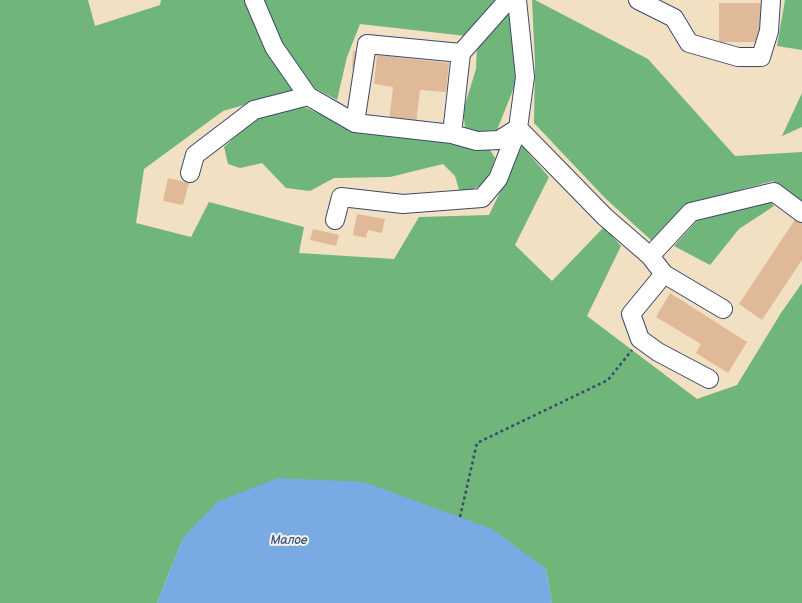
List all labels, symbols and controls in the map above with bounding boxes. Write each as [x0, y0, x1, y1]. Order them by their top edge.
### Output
water label: Малое [271, 534, 307, 548]

